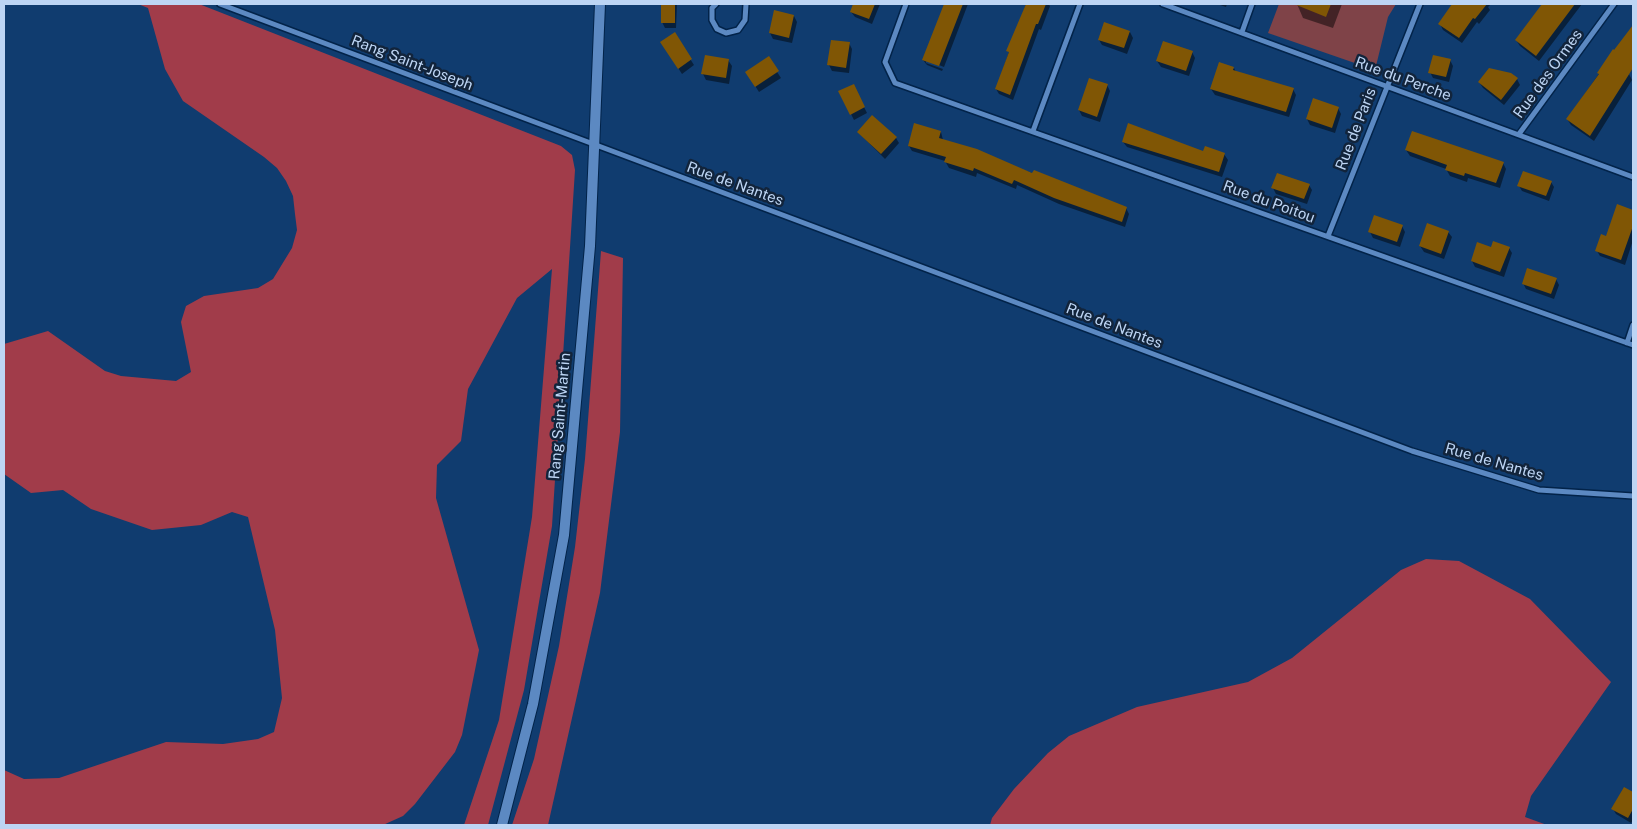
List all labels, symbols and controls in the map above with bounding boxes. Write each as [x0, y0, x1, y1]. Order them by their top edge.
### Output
street label: Rue des Ormes [1510, 26, 1586, 122]
street label: Rang Saint-Joseph [349, 31, 475, 95]
street label: Rue du Perche [1352, 53, 1454, 105]
street label: Rue de Paris [1332, 85, 1380, 173]
street label: Rue de Nantes [684, 158, 786, 210]
street label: Rue du Poitou [1221, 177, 1317, 227]
street label: Rue de Nantes [1063, 299, 1165, 353]
street label: Rang Saint-Martin [546, 352, 574, 480]
street label: Rue de Nantes [1443, 439, 1545, 485]

